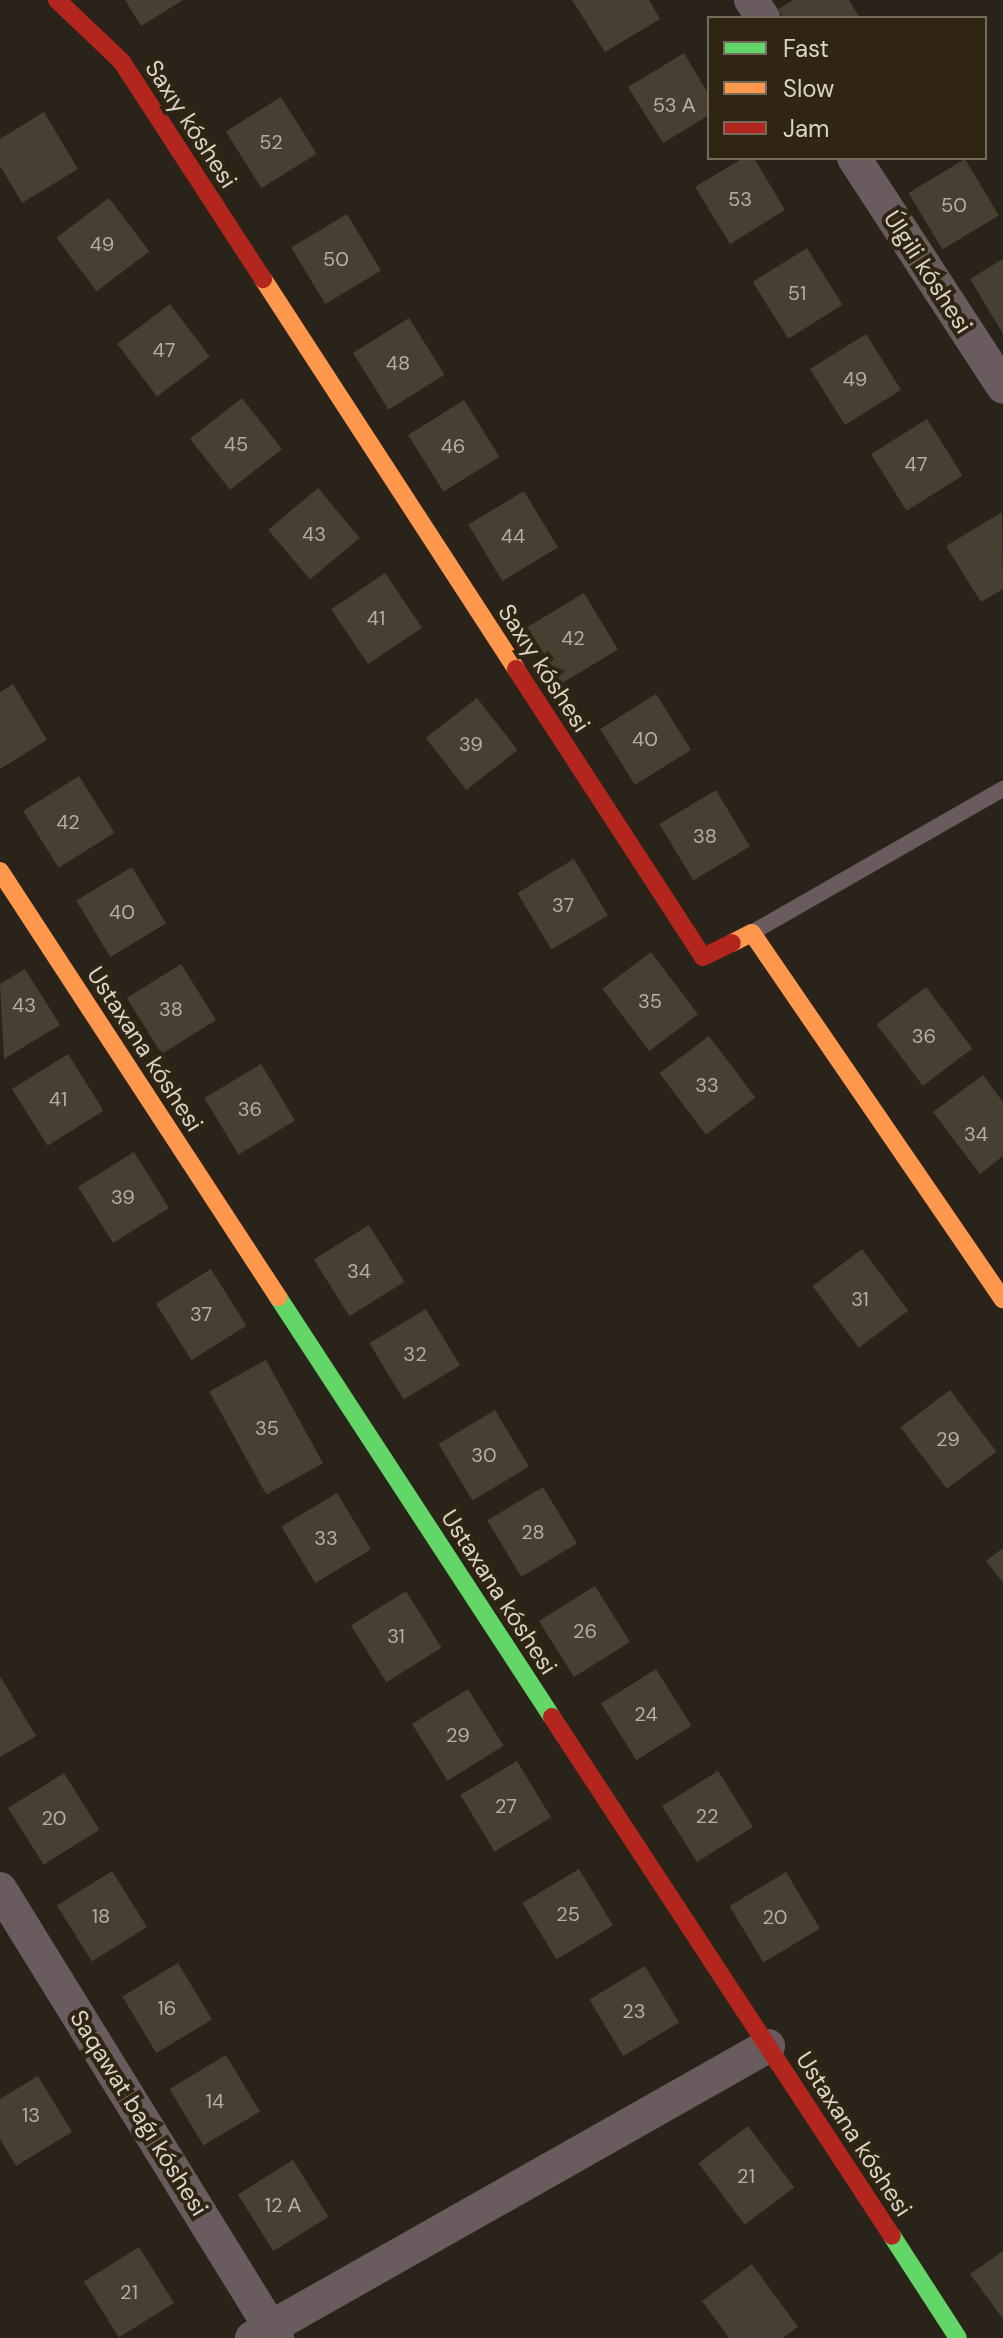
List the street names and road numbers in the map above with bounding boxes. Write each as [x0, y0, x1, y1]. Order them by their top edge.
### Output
street label: Saxıy kóshesi [139, 55, 243, 193]
street label: Úlgili kóshesi [878, 205, 978, 339]
street label: Saxıy kóshesi [492, 599, 596, 737]
street label: Ustaxana kóshesi [81, 961, 209, 1137]
street label: Ustaxana kóshesi [435, 1504, 563, 1680]
street label: Saqawat baǵı kóshesi [64, 2005, 214, 2221]
street label: Ustaxana kóshesi [790, 2046, 918, 2222]

